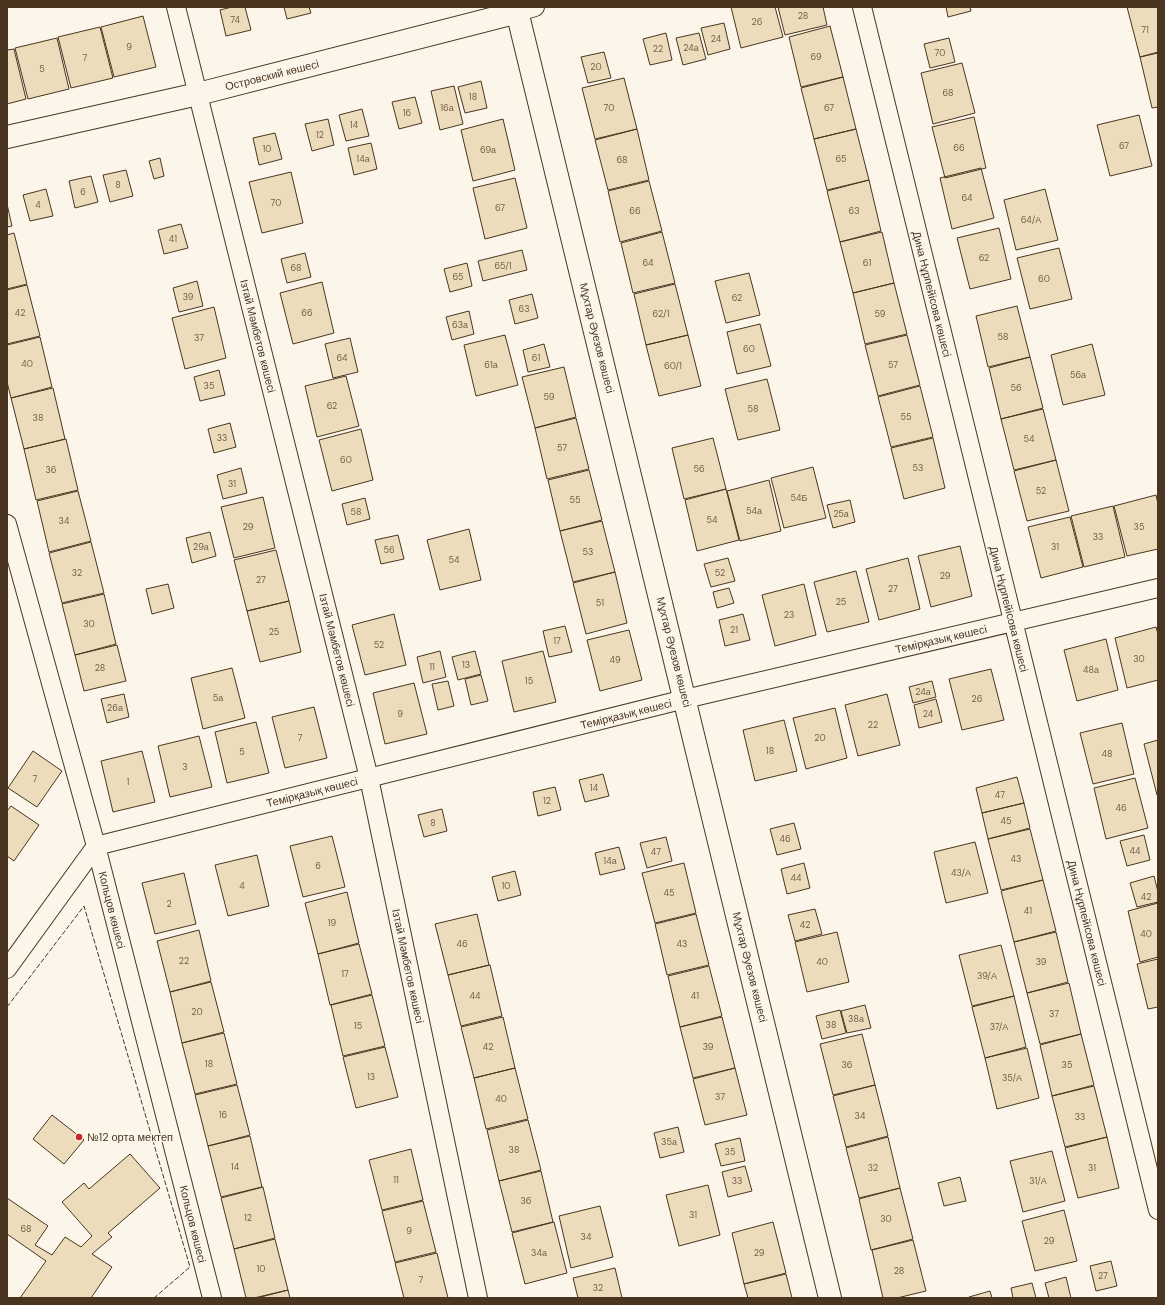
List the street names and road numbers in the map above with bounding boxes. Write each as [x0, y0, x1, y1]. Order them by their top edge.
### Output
street label: Островский көшесі [224, 57, 320, 93]
street label: Дина Нұрпейісова көшесі [910, 230, 954, 358]
street label: Ізтай Мәмбетов көшесі [237, 278, 279, 394]
street label: Мұхтар Әуезов көшесі [577, 281, 617, 395]
street label: Дина Нұрпейісова көшесі [987, 545, 1031, 673]
street label: Ізтай Мәмбетов көшесі [316, 592, 358, 708]
street label: Мұхтар Әуезов көшесі [654, 595, 694, 709]
street label: Темірқазық көшесі [894, 622, 988, 656]
street label: Темірқазық көшесі [579, 696, 673, 732]
street label: Темірқазық көшесі [265, 774, 359, 810]
street label: Дина Нұрпейісова көшесі [1065, 859, 1109, 987]
street label: Кольцов көшесі [96, 870, 128, 950]
street label: Ізтай Мәмбетов көшесі [389, 908, 427, 1024]
street label: Мұхтар Әуезов көшесі [730, 910, 770, 1024]
street label: Кольцов көшесі [177, 1184, 209, 1264]

